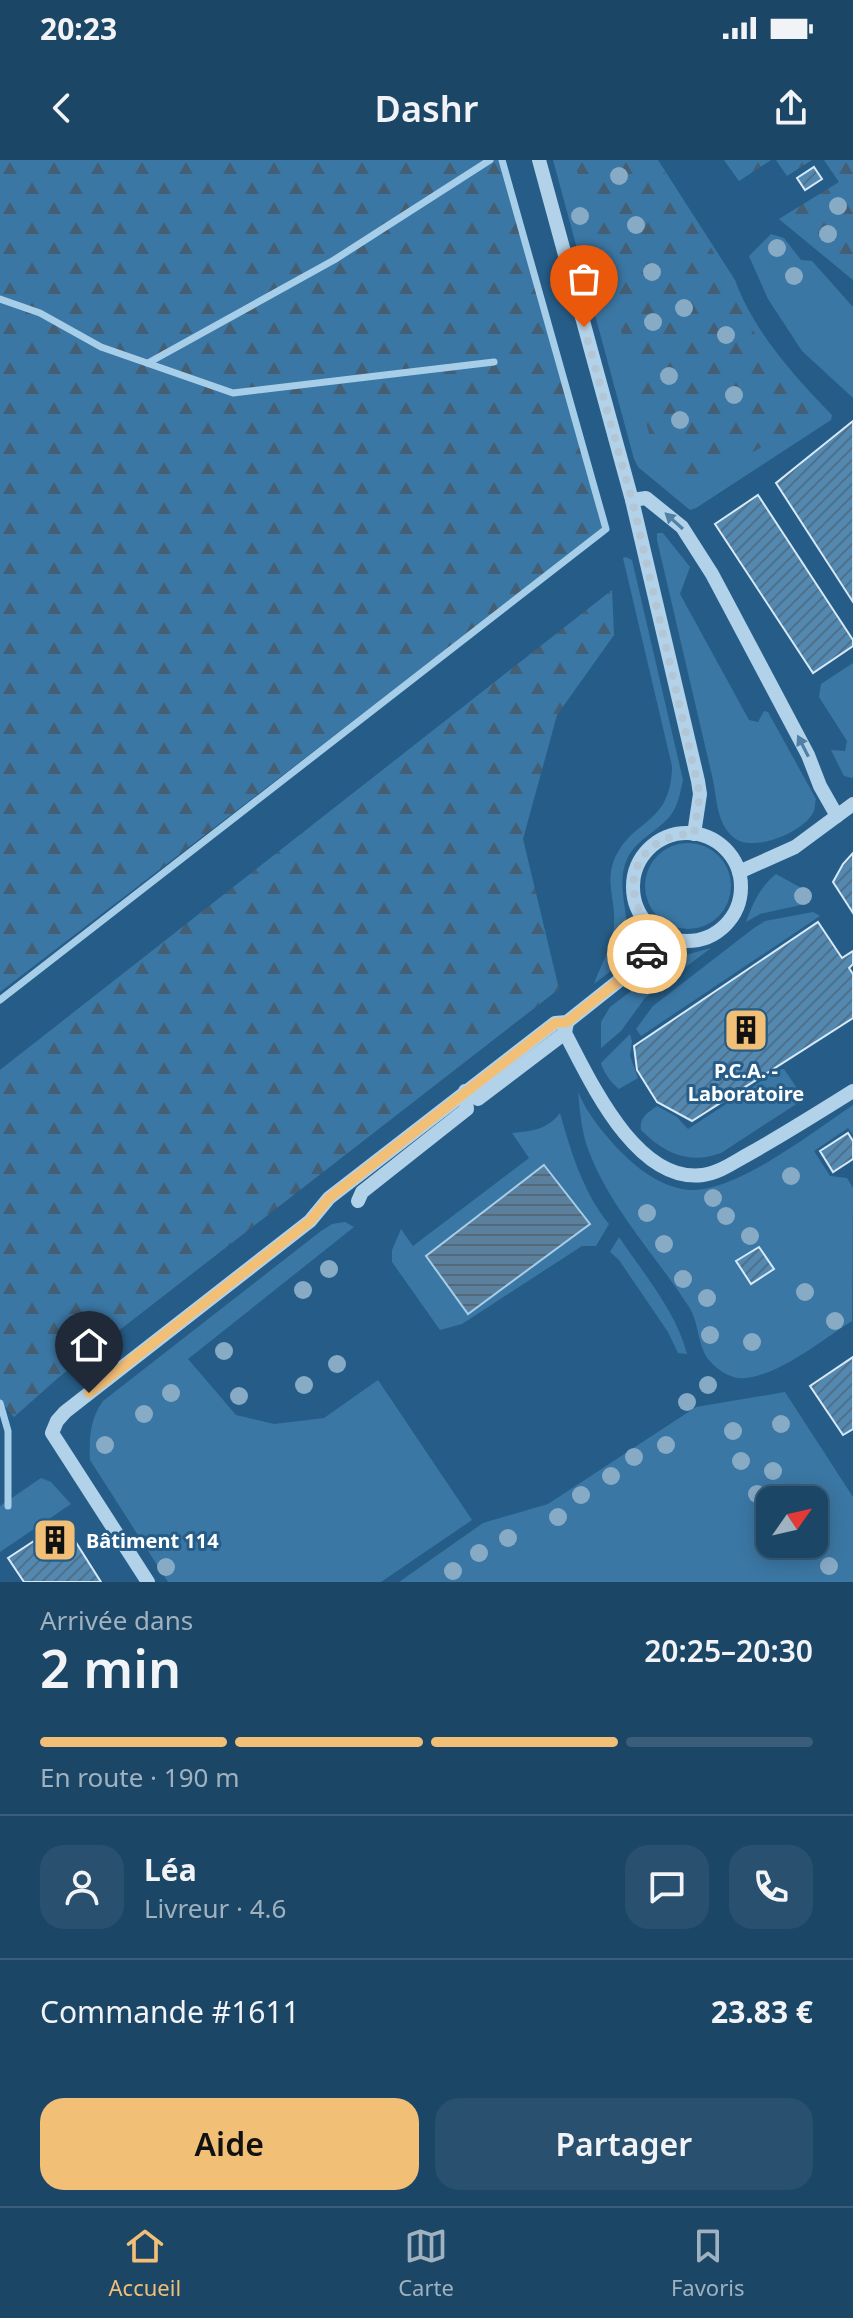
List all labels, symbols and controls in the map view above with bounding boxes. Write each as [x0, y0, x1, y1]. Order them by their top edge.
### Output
text: 20:23 [40, 8, 117, 49]
text: Dashr [375, 84, 478, 133]
icon: back [40, 86, 84, 130]
icon: share [769, 86, 813, 130]
pin [550, 245, 618, 327]
icon: bag [562, 257, 606, 301]
one-way arrow [664, 513, 683, 531]
one-way arrow [797, 734, 810, 757]
courier [607, 914, 687, 994]
icon: car [625, 932, 669, 976]
building icon: P.C.A. - Laboratoire [722, 1006, 770, 1054]
place label: P.C.A. - Laboratoire [688, 1057, 804, 1107]
pin [55, 1311, 123, 1393]
icon: home [67, 1323, 111, 1367]
north arrow [756, 1486, 828, 1558]
map controls [756, 1486, 828, 1558]
building icon: Bâtiment 114 [31, 1516, 79, 1564]
place label: Bâtiment 114 [86, 1527, 219, 1554]
text: Arrivée dans [40, 1602, 193, 1638]
text: 20:25–20:30 [644, 1630, 813, 1671]
text: 2 min [40, 1632, 181, 1703]
text: En route · 190 m [40, 1759, 240, 1795]
button: person [40, 1845, 124, 1929]
button: chat [625, 1845, 709, 1929]
button: phone [729, 1845, 813, 1929]
text: Léa [144, 1849, 197, 1890]
text: Livreur · 4.6 [144, 1890, 286, 1926]
text: Commande #1611 [40, 1991, 300, 2032]
text: 23.83 € [711, 1991, 813, 2032]
button: Aide [40, 2098, 419, 2190]
button: Partager [435, 2098, 813, 2190]
tab: Accueil [109, 2224, 181, 2302]
tab: Carte [398, 2224, 454, 2302]
tab: Favoris [671, 2224, 744, 2302]

